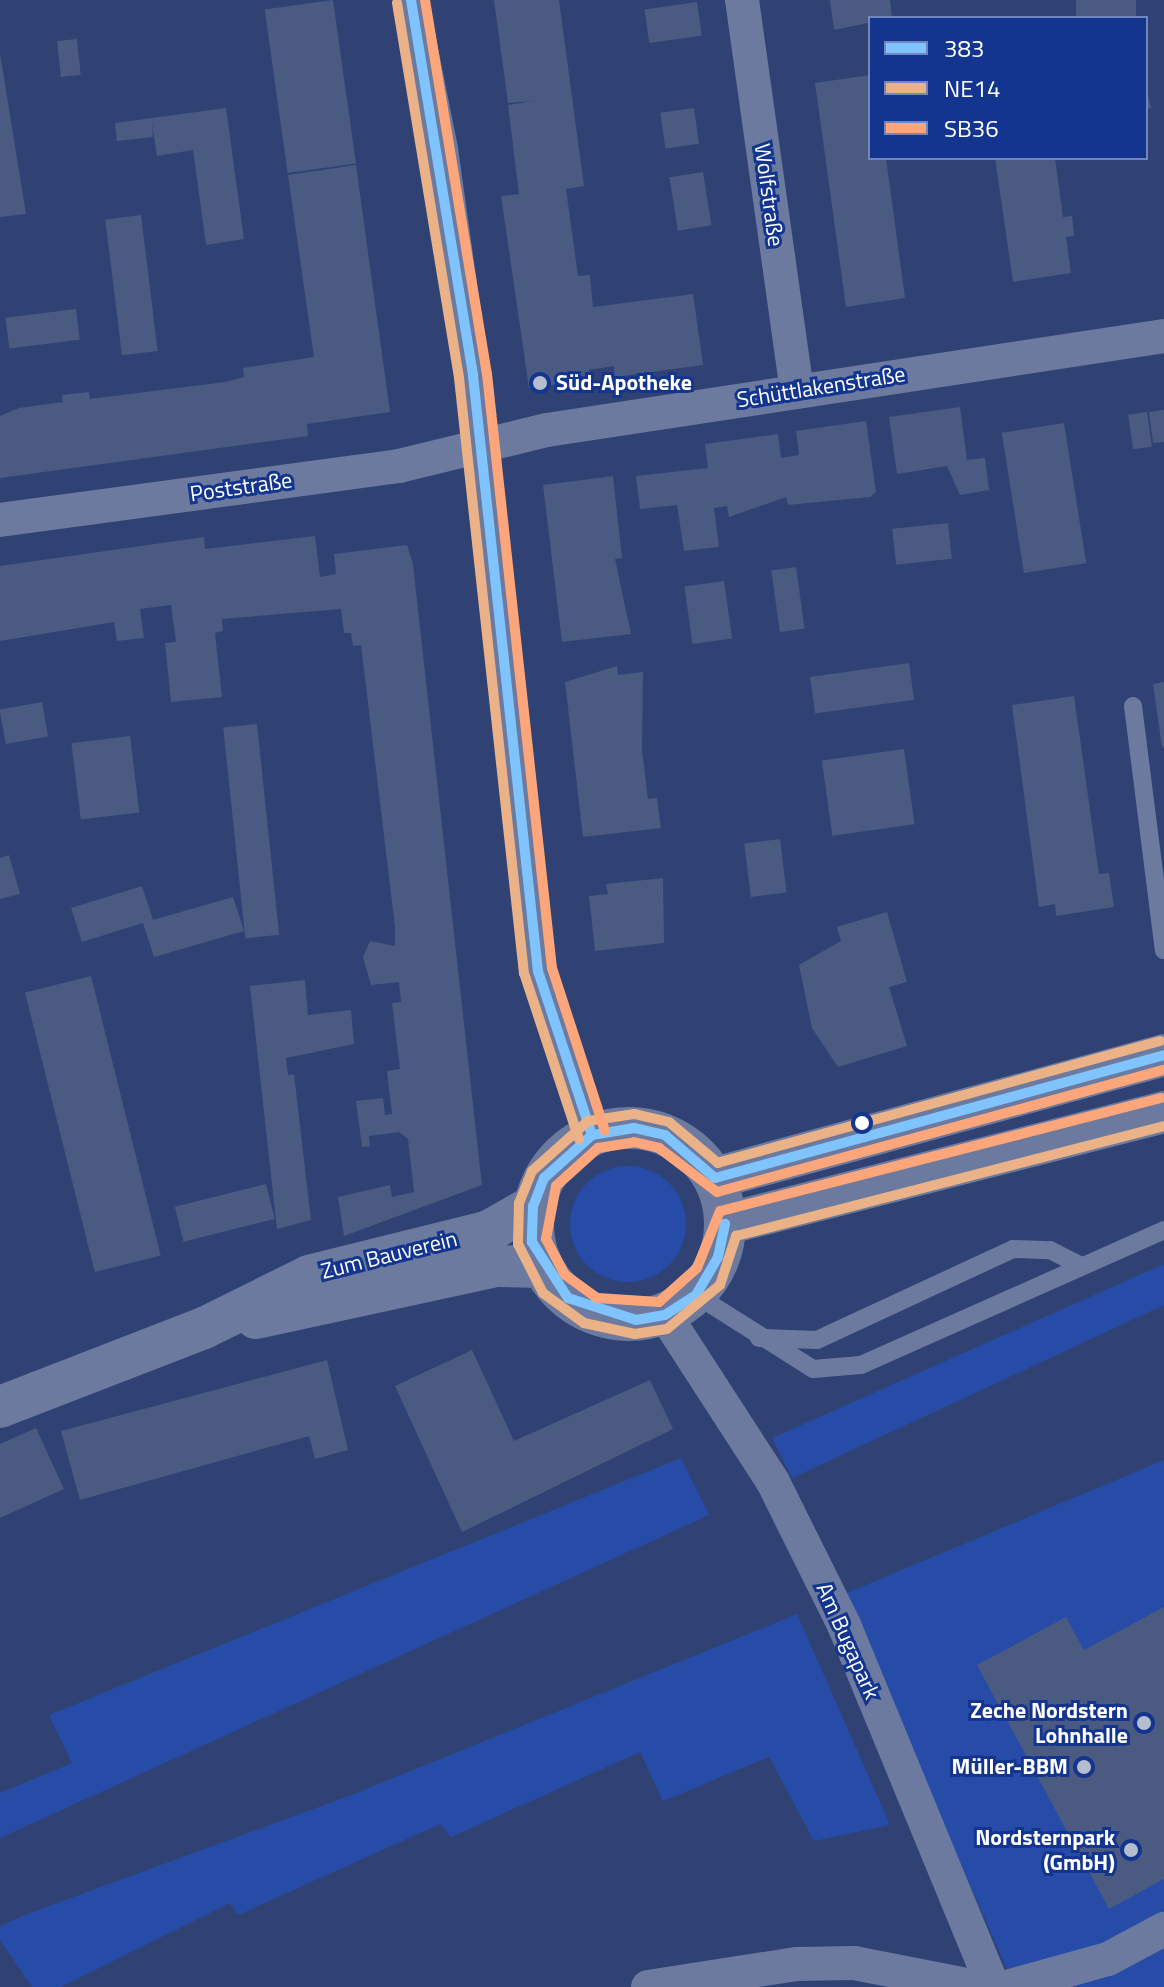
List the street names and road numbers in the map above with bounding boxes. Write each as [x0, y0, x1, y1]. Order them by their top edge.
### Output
street label: Wolfstraße [749, 142, 789, 248]
street label: Schüttlakenstraße [735, 361, 907, 413]
street label: Poststraße [188, 467, 294, 507]
street label: Zum Bauverein [318, 1225, 460, 1285]
street label: Am Bugapark [811, 1579, 885, 1703]

